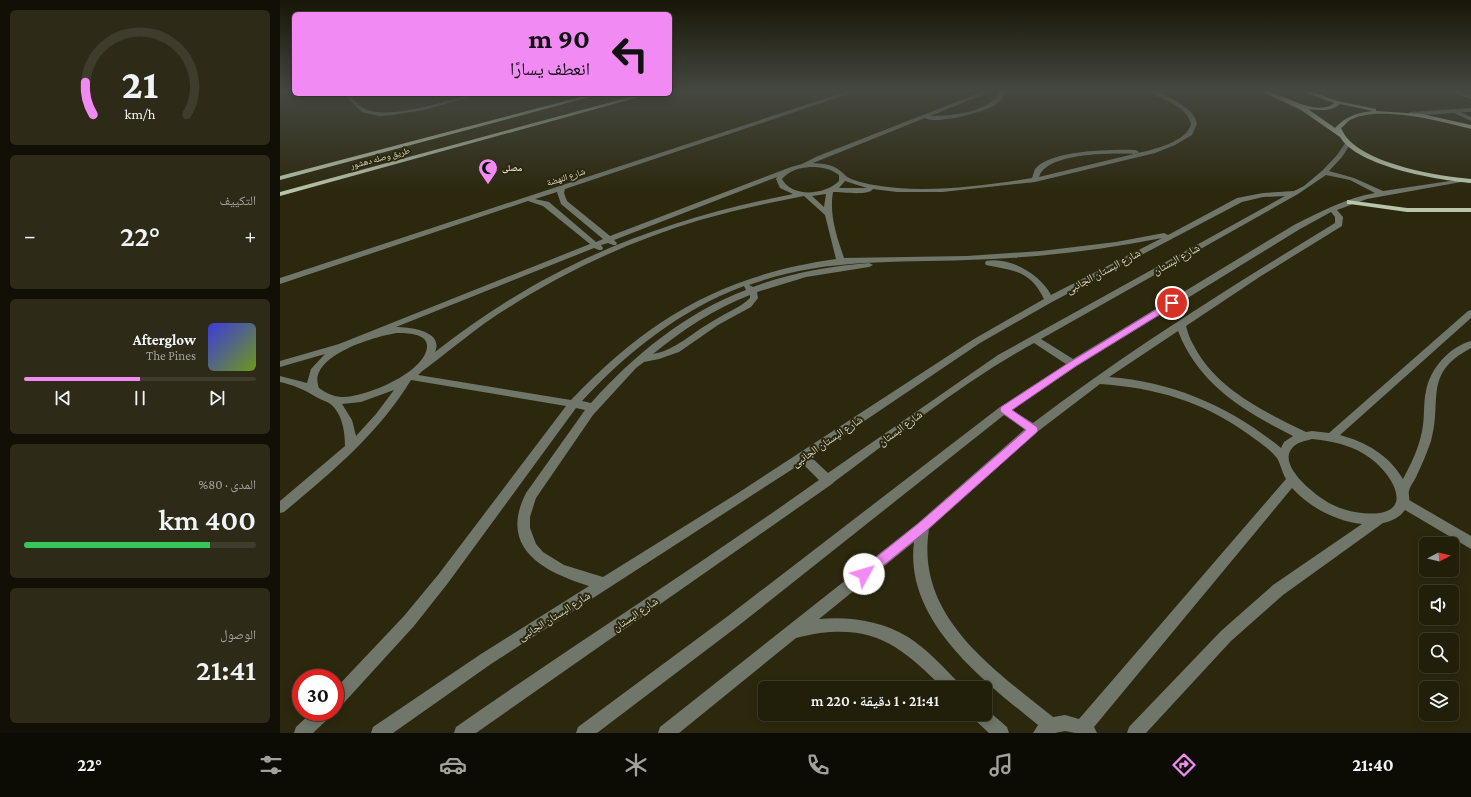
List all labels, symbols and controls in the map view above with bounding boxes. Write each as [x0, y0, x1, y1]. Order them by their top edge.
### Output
text: 90 m [529, 23, 590, 54]
icon: left [604, 28, 656, 80]
text: انعطف يسارًا [510, 59, 590, 79]
text: 21 [122, 61, 158, 107]
text: km/h [125, 106, 156, 122]
street label: طريق وصله دهشور [348, 145, 411, 171]
mosque icon: مصلى [477, 157, 499, 185]
place label: مصلى [502, 163, 522, 174]
street label: شارع النهضة [545, 166, 587, 189]
text: التكييف [220, 193, 256, 208]
text: 22° [120, 219, 160, 252]
text: − [24, 223, 36, 248]
text: + [244, 223, 256, 248]
street label: شارع البستان [1151, 241, 1202, 278]
street label: شارع البستان الجانبى [1064, 246, 1143, 297]
pin [1155, 286, 1189, 320]
icon: arrive [1161, 292, 1183, 314]
text: Afterglow [133, 332, 196, 348]
text: The Pines [146, 348, 196, 363]
icon: previous [52, 387, 74, 409]
icon: pause [129, 387, 151, 409]
icon: next [206, 387, 228, 409]
street label: شارع البستان [876, 408, 925, 449]
street label: شارع البستان الجانبى [789, 413, 865, 470]
text: المدى · 80% [199, 477, 256, 492]
text: 400 km [158, 503, 256, 536]
north arrow [1419, 537, 1459, 577]
map controls [1419, 537, 1459, 721]
position arrow [843, 553, 885, 595]
button: sound [1419, 585, 1459, 625]
street label: شارع البستان الجانبى [516, 589, 593, 644]
street label: شارع البستان [610, 595, 660, 634]
text: الوصول [220, 627, 256, 642]
button: search [1419, 633, 1459, 673]
text: 21:41 [196, 653, 256, 686]
speed limit sign: 30 [292, 669, 344, 721]
button: layers [1419, 681, 1459, 721]
text: 21:41 · 1 دقيقة · 220 m [811, 693, 939, 709]
icon: filters [257, 751, 285, 779]
icon: car [439, 751, 467, 779]
icon: climate [622, 751, 650, 779]
icon: phone [804, 751, 832, 779]
icon: music [987, 751, 1015, 779]
icon: directions [1170, 751, 1198, 779]
text: 22° [77, 755, 102, 775]
text: 21:40 [1352, 755, 1394, 775]

